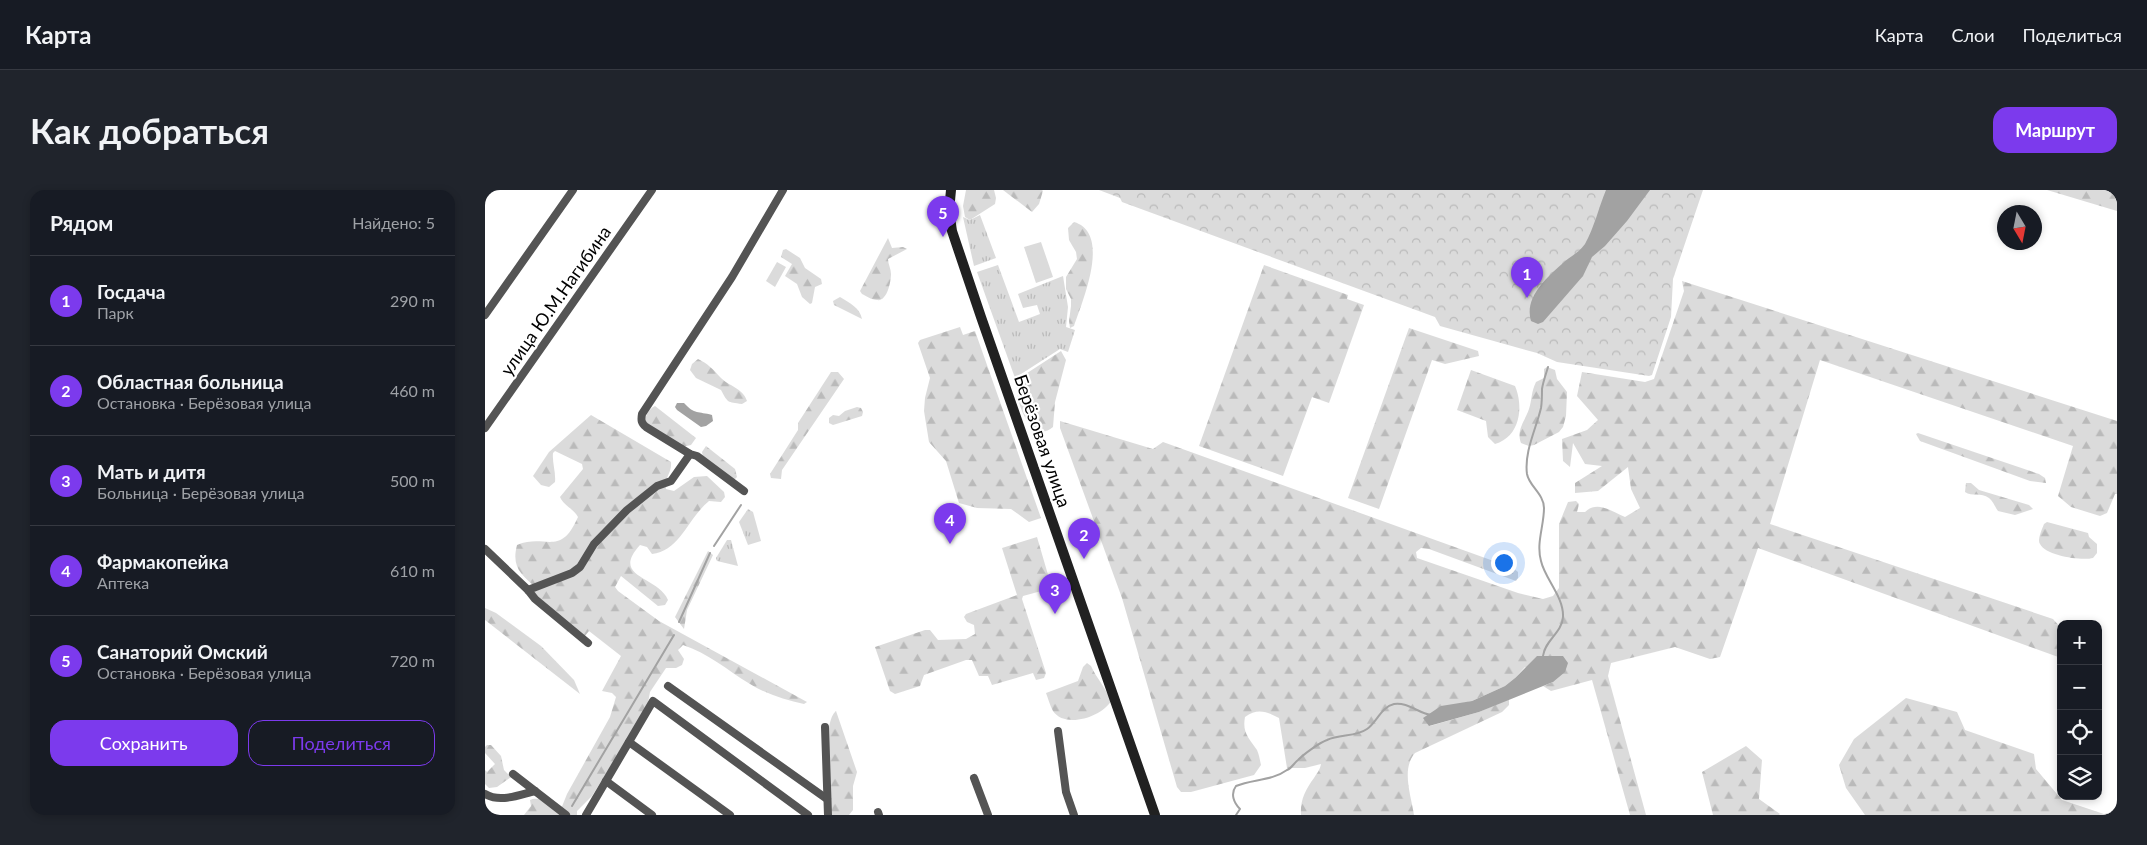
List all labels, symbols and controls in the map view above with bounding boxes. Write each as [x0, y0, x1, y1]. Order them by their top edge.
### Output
text: Карта [25, 20, 92, 49]
text: Карта [1875, 24, 1923, 46]
text: Слои [1951, 24, 1995, 46]
text: Поделиться [2023, 24, 2122, 46]
button: Маршрут [1993, 107, 2117, 153]
text: Как добраться [30, 109, 269, 151]
pin: 5 [927, 196, 959, 237]
north arrow [1997, 205, 2042, 250]
text: Рядом [50, 210, 113, 235]
text: Найдено: 5 [352, 213, 435, 232]
street label: улица Ю.М.Нагибина [495, 221, 615, 379]
pin: 1 [1511, 257, 1543, 298]
text: Госдача [97, 280, 165, 303]
text: 1 [61, 291, 71, 310]
text: 290 m [390, 291, 435, 310]
text: Парк [97, 303, 134, 322]
text: Областная больница [97, 370, 284, 393]
street label: Берёзовая улица [1010, 371, 1076, 510]
text: 2 [61, 381, 71, 400]
text: 460 m [390, 381, 435, 400]
text: Остановка · Берёзовая улица [97, 393, 312, 412]
text: Мать и дитя [97, 460, 206, 483]
text: 3 [61, 471, 71, 490]
text: 500 m [390, 471, 435, 490]
text: Больница · Берёзовая улица [97, 483, 305, 502]
pin: 4 [934, 503, 966, 544]
pin: 2 [1068, 518, 1100, 559]
text: Фармакопейка [97, 550, 229, 573]
your location [1491, 550, 1517, 576]
text: 4 [61, 561, 71, 580]
text: 610 m [390, 561, 435, 580]
text: Аптека [97, 573, 149, 592]
pin: 3 [1039, 573, 1071, 614]
map controls [2057, 620, 2102, 800]
button: + [2057, 620, 2102, 665]
text: Санаторий Омский [97, 640, 268, 663]
text: 5 [61, 651, 71, 670]
text: 720 m [390, 651, 435, 670]
text: Остановка · Берёзовая улица [97, 663, 312, 682]
button: − [2057, 665, 2102, 710]
button: locate [2057, 710, 2102, 755]
button: Сохранить [50, 720, 238, 766]
button: Поделиться [248, 720, 435, 766]
button: layers [2057, 755, 2102, 800]

